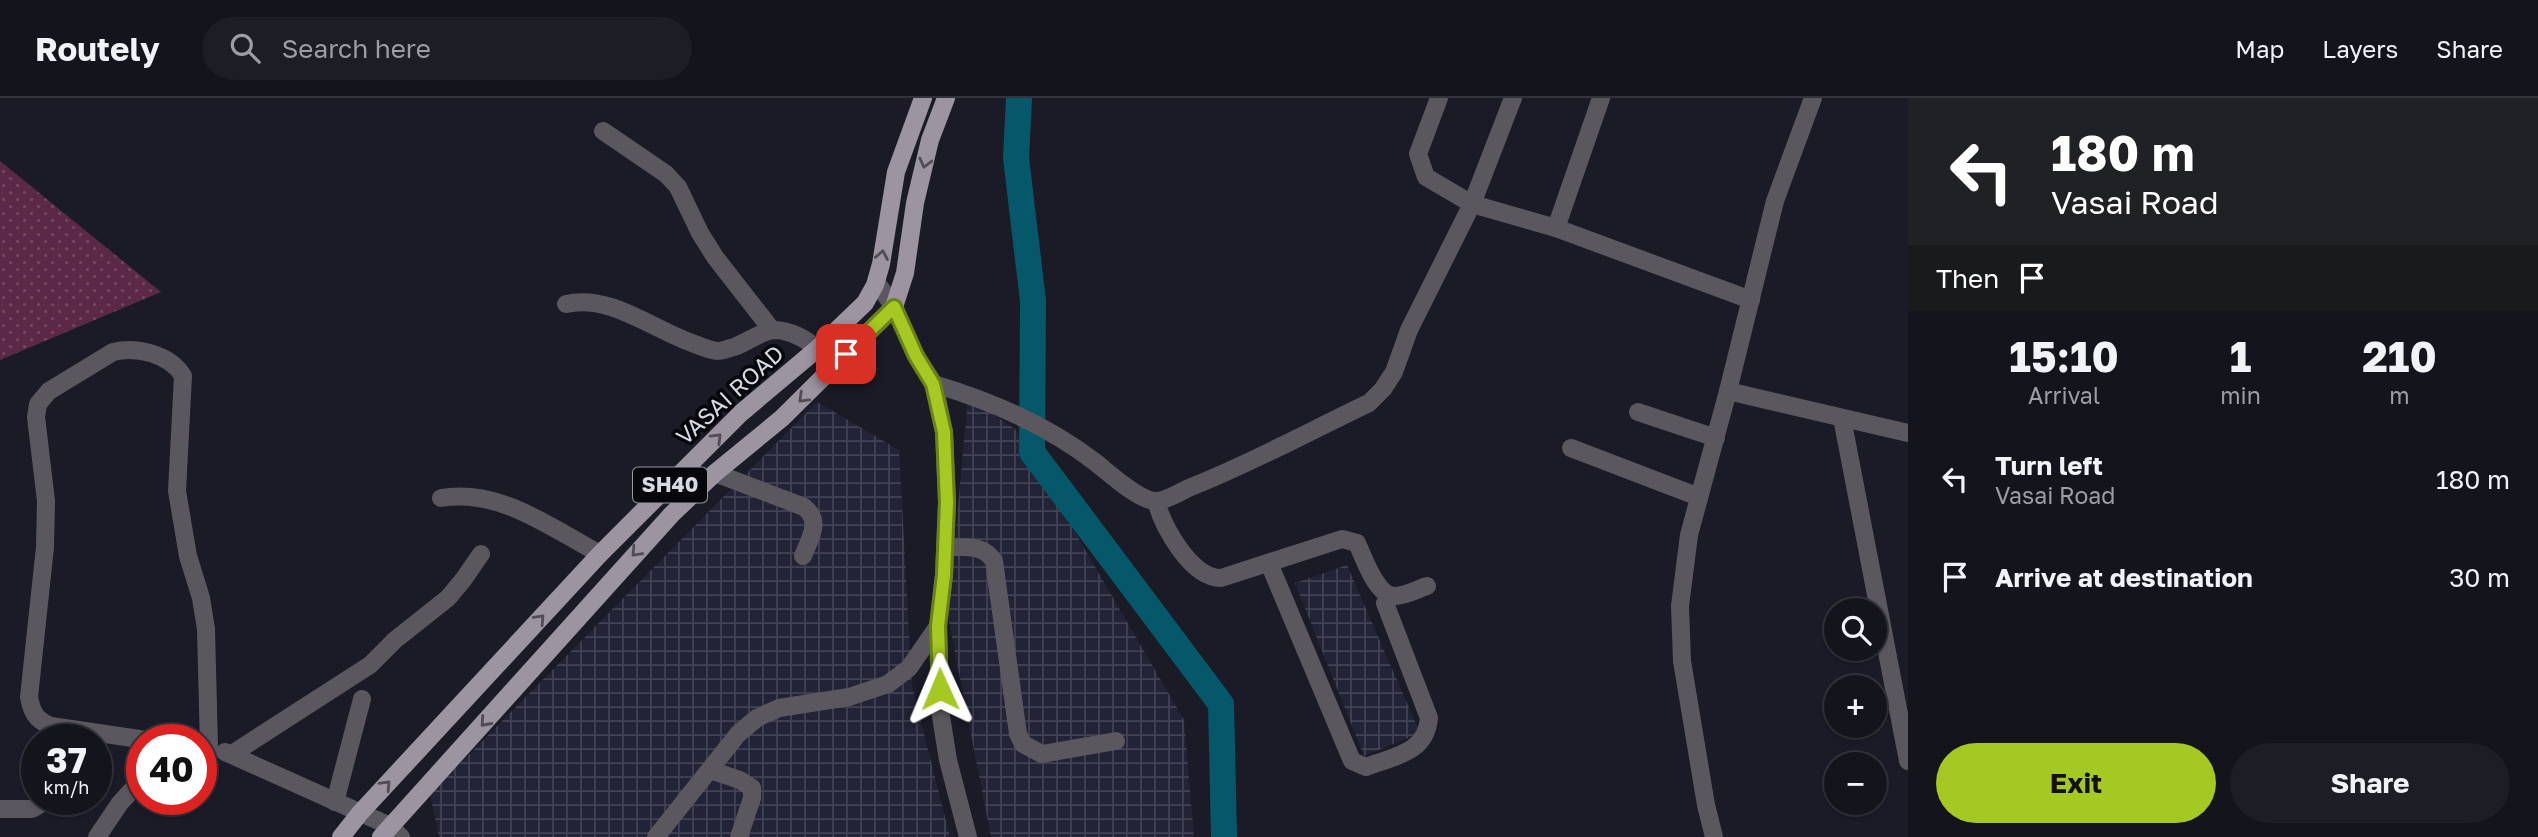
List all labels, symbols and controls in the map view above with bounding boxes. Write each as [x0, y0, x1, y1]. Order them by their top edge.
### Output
search box [202, 17, 692, 80]
text: Routely [35, 29, 160, 68]
icon: search [226, 29, 264, 67]
text: Search here [282, 33, 431, 64]
text: Map [2235, 34, 2284, 63]
text: Layers [2322, 34, 2398, 63]
text: Share [2436, 34, 2503, 63]
text: 180 m [2051, 123, 2195, 182]
icon: left [1936, 126, 2027, 217]
one-way arrow [919, 157, 933, 169]
text: Vasai Road [2051, 183, 2219, 221]
one-way arrow [874, 249, 889, 261]
icon: arrive [2013, 259, 2051, 297]
text: Then [1936, 263, 1999, 294]
pin [816, 324, 876, 384]
text: 15:10 [2009, 331, 2119, 381]
text: 1 [2230, 331, 2251, 381]
text: 210 [2362, 331, 2437, 381]
icon: arrive [827, 335, 865, 373]
street label: VASAI ROAD [670, 339, 789, 450]
text: Arrival [2028, 381, 2100, 409]
text: min [2220, 381, 2261, 409]
text: m [2389, 381, 2410, 409]
one-way arrow [798, 389, 811, 402]
one-way arrow [708, 434, 721, 447]
text: Turn left [1995, 450, 2103, 481]
icon: left [1936, 460, 1974, 498]
text: 180 m [2436, 464, 2510, 495]
road number: SH40 [633, 468, 707, 502]
text: Vasai Road [1995, 481, 2115, 509]
one-way arrow [632, 544, 645, 557]
icon: arrive [1936, 558, 1974, 596]
text: Arrive at destination [1995, 562, 2253, 593]
text: 30 m [2449, 562, 2510, 593]
map controls [1824, 598, 1887, 815]
button: search [1824, 598, 1887, 661]
one-way arrow [532, 614, 545, 627]
position arrow [903, 652, 977, 726]
button: + [1824, 675, 1887, 738]
one-way arrow [481, 714, 493, 727]
speed limit sign: 40 [126, 724, 217, 815]
text: 37 [46, 739, 87, 781]
button: Exit [1936, 743, 2216, 823]
button: Share [2230, 743, 2510, 823]
button: − [1824, 752, 1887, 815]
text: km/h [44, 776, 89, 798]
one-way arrow [377, 780, 390, 793]

